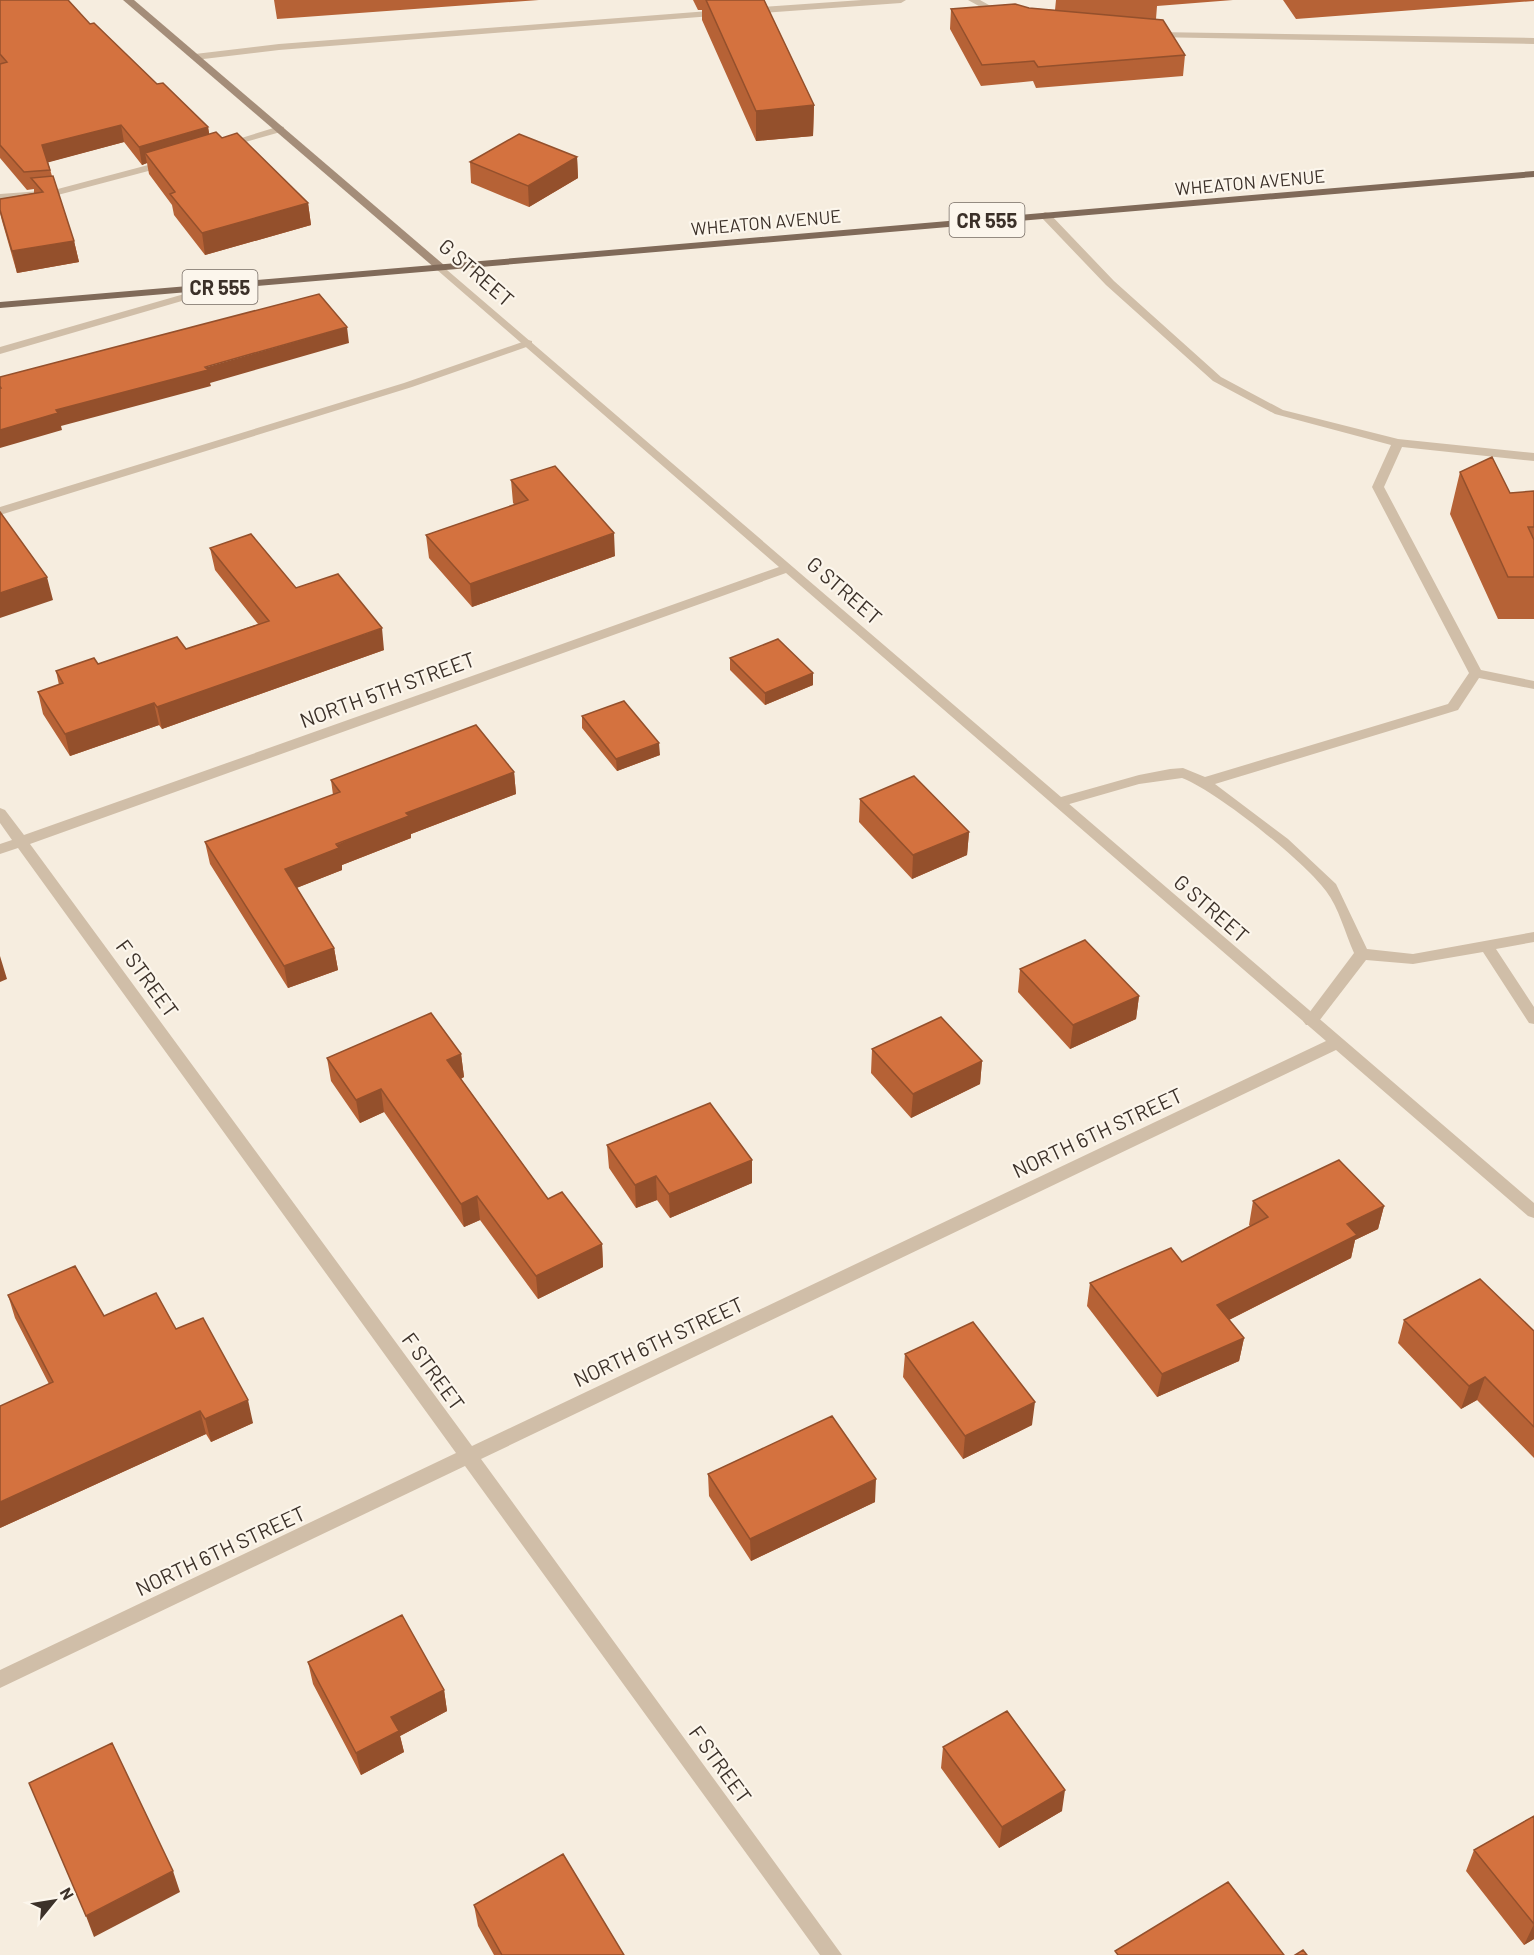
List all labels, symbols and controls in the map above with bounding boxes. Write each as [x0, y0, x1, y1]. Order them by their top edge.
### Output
street label: WHEATON AVENUE [1174, 164, 1326, 200]
road number: CR 555 [950, 203, 1024, 237]
street label: WHEATON AVENUE [690, 204, 842, 240]
street label: G STREET [434, 233, 520, 311]
road number: CR 555 [182, 270, 258, 304]
street label: G STREET [802, 551, 888, 629]
street label: NORTH 5TH STREET [296, 646, 478, 732]
street label: G STREET [1169, 869, 1255, 947]
street label: F STREET [111, 934, 185, 1022]
street label: NORTH 6TH STREET [1008, 1082, 1186, 1182]
street label: NORTH 6TH STREET [569, 1291, 747, 1391]
street label: F STREET [397, 1327, 471, 1415]
street label: NORTH 6TH STREET [131, 1500, 309, 1600]
street label: F STREET [684, 1720, 758, 1808]
north arrow [24, 1871, 84, 1931]
text: N [57, 1884, 78, 1903]

